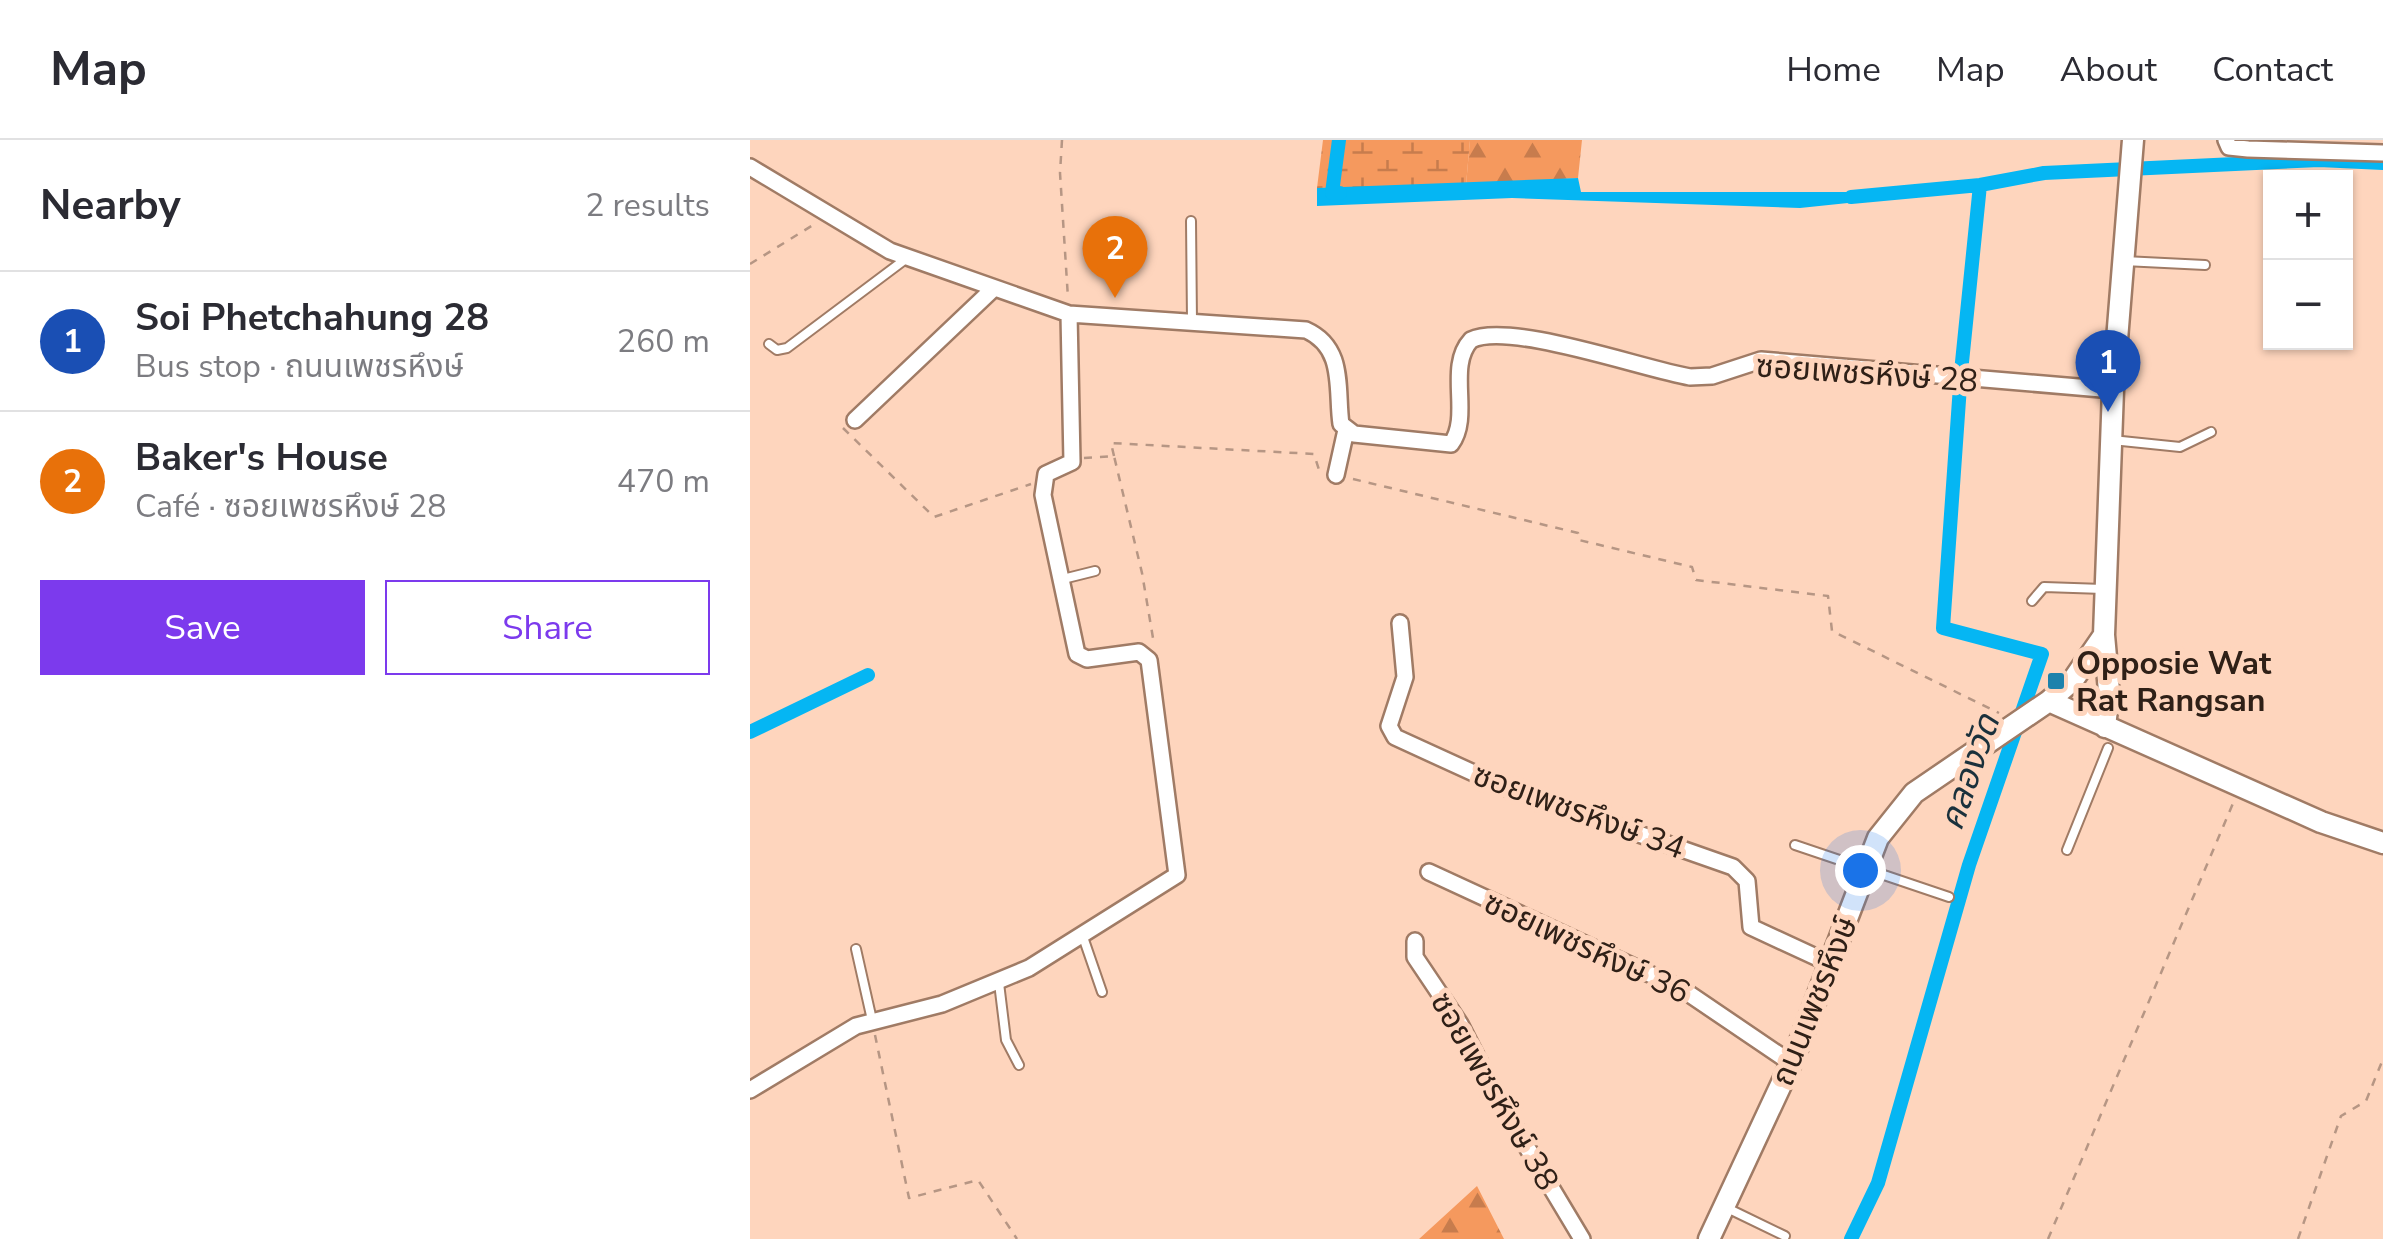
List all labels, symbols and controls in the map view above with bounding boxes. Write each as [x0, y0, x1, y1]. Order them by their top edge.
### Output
text: Map [50, 36, 147, 102]
text: Home [1786, 46, 1881, 93]
text: Map [1936, 46, 2005, 93]
text: About [2060, 46, 2157, 93]
text: Contact [2212, 46, 2333, 93]
map controls [2263, 170, 2353, 350]
button: + [2263, 170, 2353, 260]
text: Nearby [40, 177, 181, 234]
text: 2 results [585, 184, 710, 227]
pin: 2 [1082, 216, 1148, 298]
button: − [2263, 260, 2353, 350]
text: Soi Phetchahung 28 [135, 292, 489, 343]
text: 1 [63, 320, 82, 363]
text: 260 m [617, 320, 710, 363]
pin: 1 [2076, 330, 2140, 412]
street label: ซอยเพชรหึงษ์ 28 [1754, 344, 1979, 403]
text: Bus stop · ถนนเพชรหึงษ์ [135, 345, 464, 388]
text: Baker's House [135, 432, 388, 483]
text: 2 [63, 460, 82, 503]
text: 470 m [617, 460, 710, 503]
text: Café · ซอยเพชรหึงษ์ 28 [135, 485, 446, 528]
button: Save [40, 580, 365, 675]
button: Share [385, 580, 710, 675]
place label: Opposie Wat Rat Rangsan [2076, 642, 2272, 722]
marker: Opposie Wat Rat Rangsan [2045, 670, 2067, 692]
water label: คลองวัด [1928, 707, 2012, 836]
street label: ซอยเพชรหึงษ์ 34 [1467, 753, 1691, 870]
your location [1835, 845, 1886, 896]
street label: ซอยเพชรหึงษ์ 36 [1477, 881, 1697, 1014]
street label: ถนนเพชรหึงษ์ [1761, 910, 1868, 1092]
street label: ซอยเพชรหึงษ์ 38 [1420, 984, 1569, 1198]

